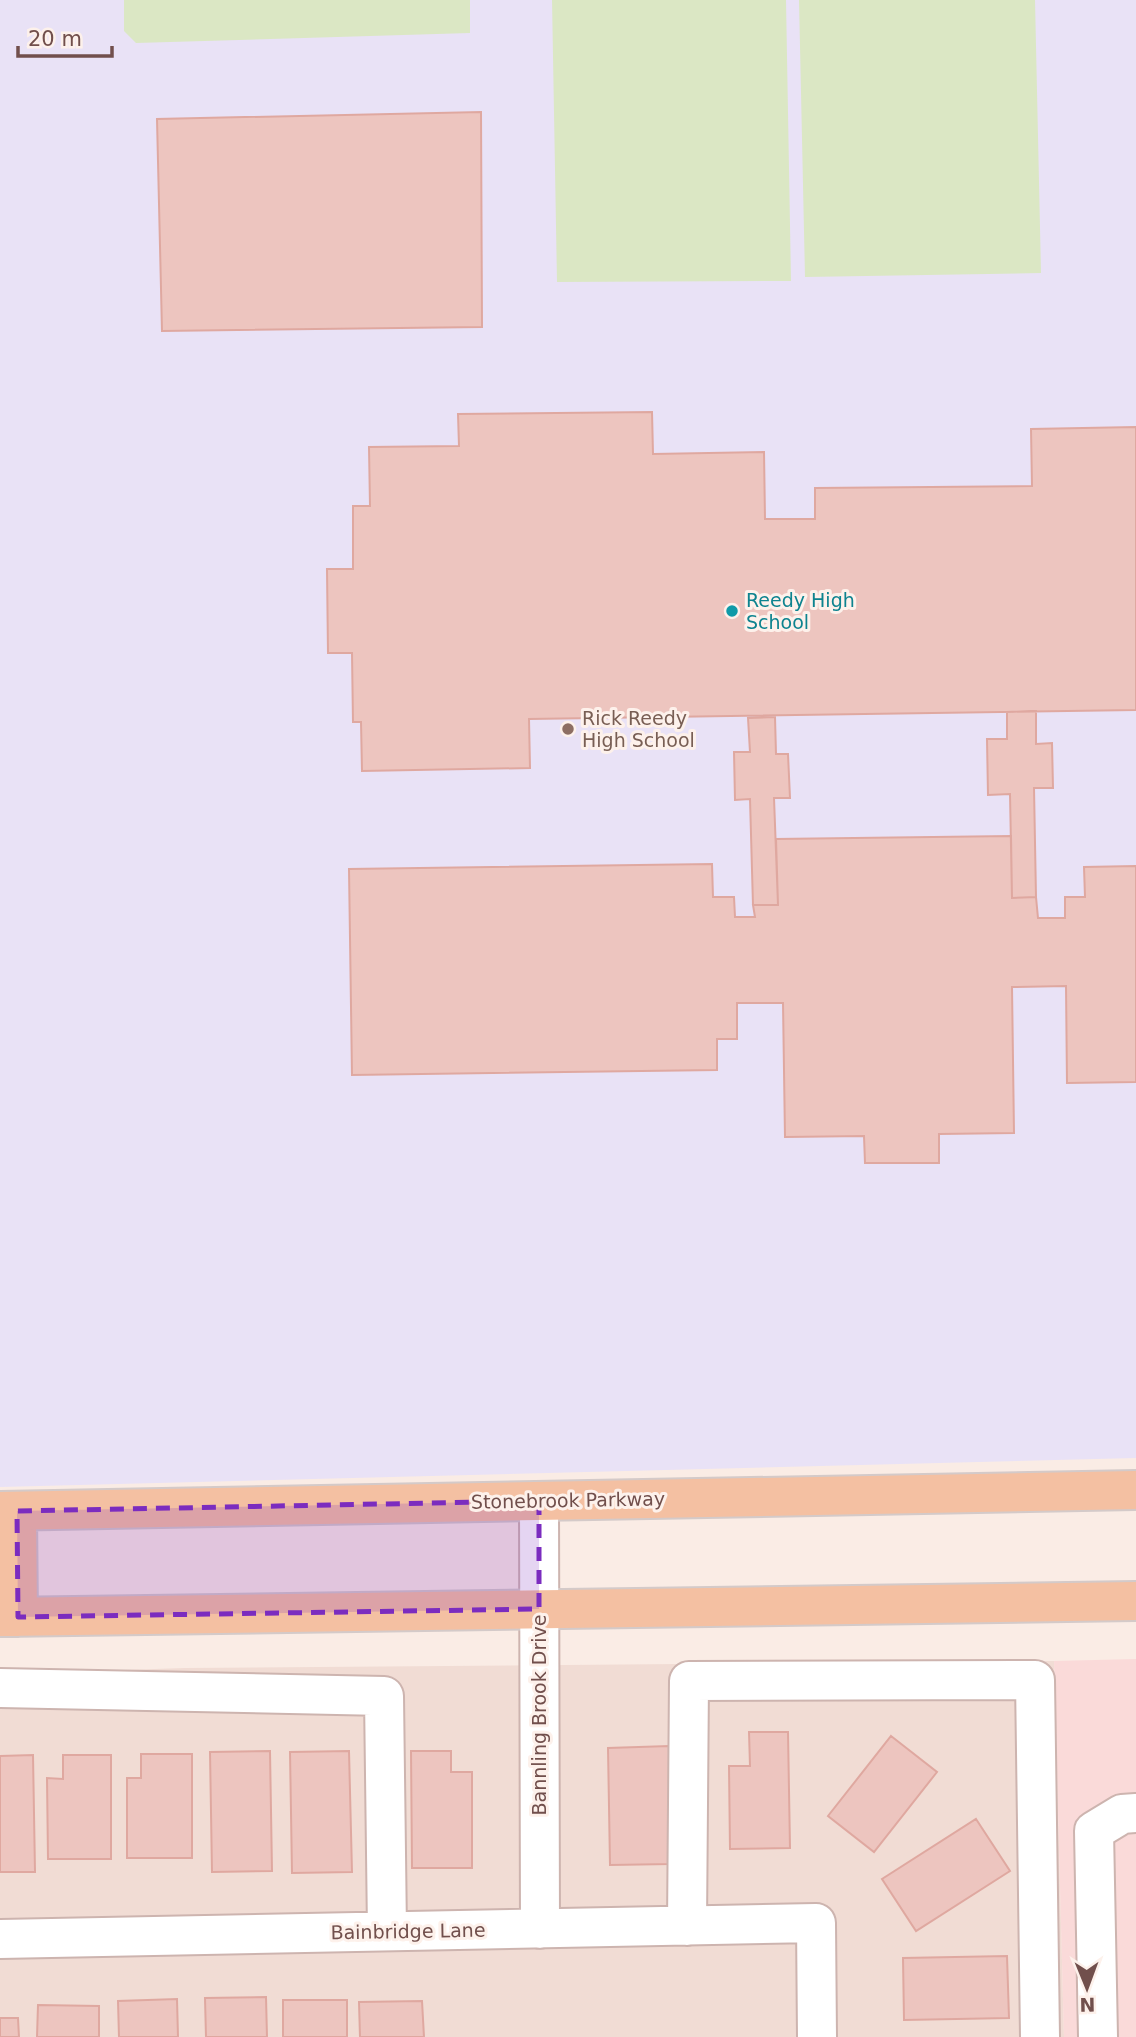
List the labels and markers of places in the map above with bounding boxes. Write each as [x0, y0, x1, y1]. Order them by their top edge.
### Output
place label: Reedy High School [746, 589, 855, 633]
marker: Reedy High School [724, 603, 740, 619]
place label: Rick Reedy High School [582, 707, 695, 751]
marker: Rick Reedy High School [560, 721, 576, 737]

